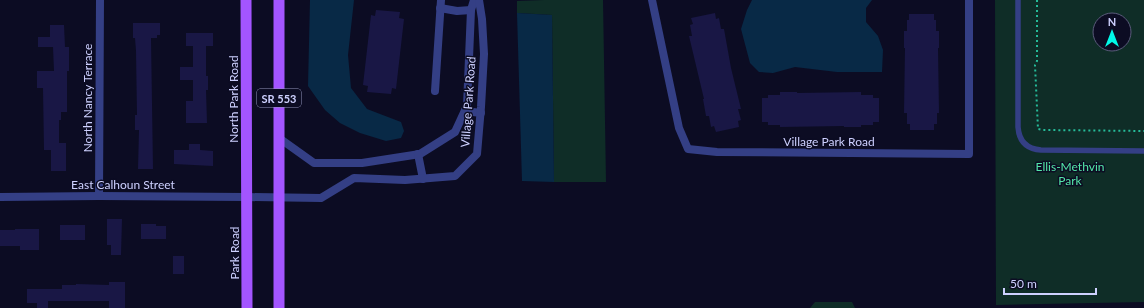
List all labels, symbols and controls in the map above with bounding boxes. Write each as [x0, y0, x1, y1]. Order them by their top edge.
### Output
north arrow [1092, 12, 1132, 52]
text: N [1108, 15, 1116, 28]
street label: North Nancy Terrace [80, 44, 95, 152]
street label: North Park Road [226, 55, 241, 143]
street label: Village Park Road [457, 56, 479, 148]
road number: SR 553 [257, 89, 301, 107]
street label: Village Park Road [783, 134, 875, 149]
park label: Ellis-Methvin Park [1036, 159, 1104, 188]
street label: East Calhoun Street [71, 177, 176, 192]
street label: Park Road [227, 226, 242, 280]
scale bar [1004, 270, 1096, 296]
text: 50 m [1010, 276, 1037, 291]

